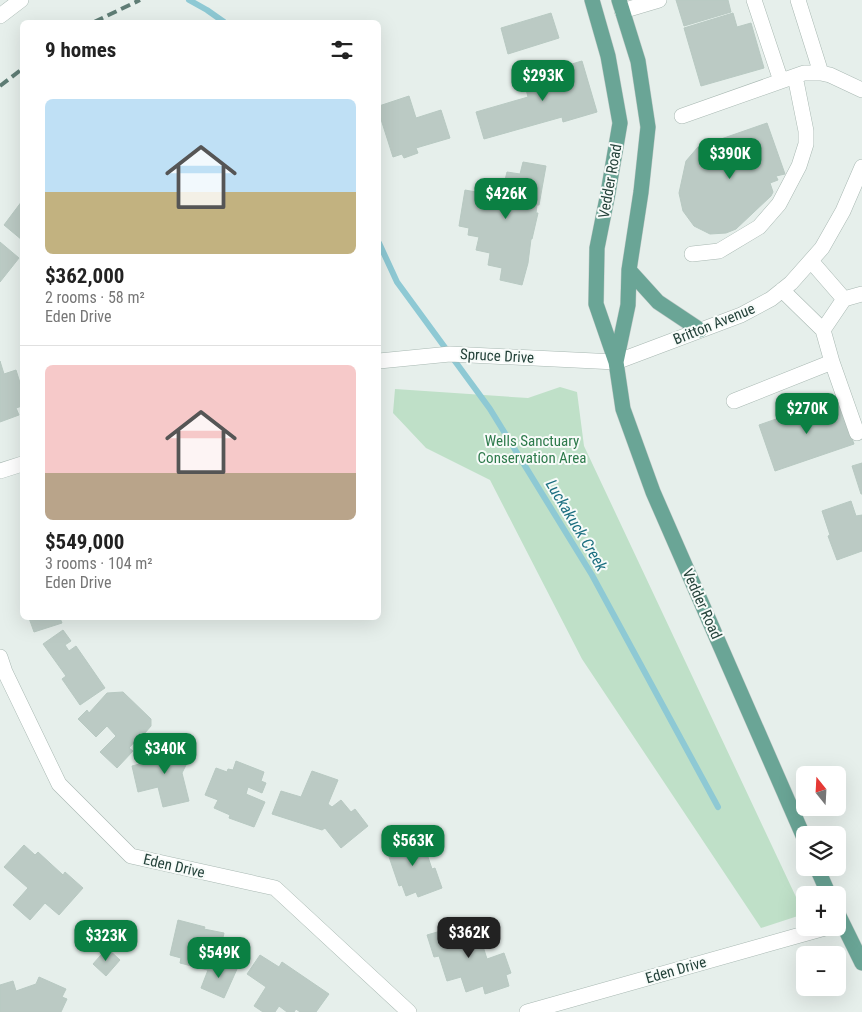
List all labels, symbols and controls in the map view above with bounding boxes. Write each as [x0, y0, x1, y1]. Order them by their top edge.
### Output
icon: filters [328, 36, 356, 64]
text: 9 homes [45, 38, 116, 62]
pin: $293K [508, 59, 578, 102]
text: $293K [522, 66, 564, 85]
icon: home [156, 132, 246, 222]
pin: $390K [695, 138, 765, 180]
street label: Vedder Road [595, 142, 625, 220]
text: $390K [709, 144, 751, 163]
pin: $426K [471, 178, 541, 220]
text: $426K [485, 184, 527, 203]
text: $362,000 [45, 264, 124, 288]
text: 2 rooms · 58 m² [45, 288, 145, 307]
street label: Britton Avenue [671, 299, 757, 349]
text: Eden Drive [45, 307, 112, 326]
street label: Spruce Drive [459, 345, 535, 367]
pin: $270K [772, 392, 842, 435]
icon: home [156, 397, 246, 487]
text: $270K [786, 399, 828, 418]
park label: Wells Sanctuary Conservation Area [478, 432, 586, 467]
water label: Luckakuck Creek [542, 476, 612, 575]
text: $549,000 [45, 530, 124, 554]
text: 3 rooms · 104 m² [45, 554, 153, 573]
street label: Vedder Road [678, 566, 726, 642]
text: Eden Drive [45, 573, 112, 592]
pin: $340K [130, 732, 200, 775]
text: $340K [144, 739, 186, 758]
north arrow [796, 766, 846, 816]
map controls [796, 766, 846, 996]
pin: $563K [378, 824, 448, 867]
button: layers [796, 826, 846, 876]
text: $563K [392, 831, 434, 850]
street label: Eden Drive [142, 850, 206, 882]
button: + [796, 886, 846, 936]
pin: $362K [434, 916, 504, 959]
pin: $323K [71, 920, 141, 962]
text: $362K [448, 923, 490, 942]
text: $323K [85, 926, 127, 945]
pin: $549K [184, 936, 254, 979]
text: $549K [198, 943, 240, 962]
button: − [796, 946, 846, 996]
street label: Eden Drive [644, 953, 708, 987]

